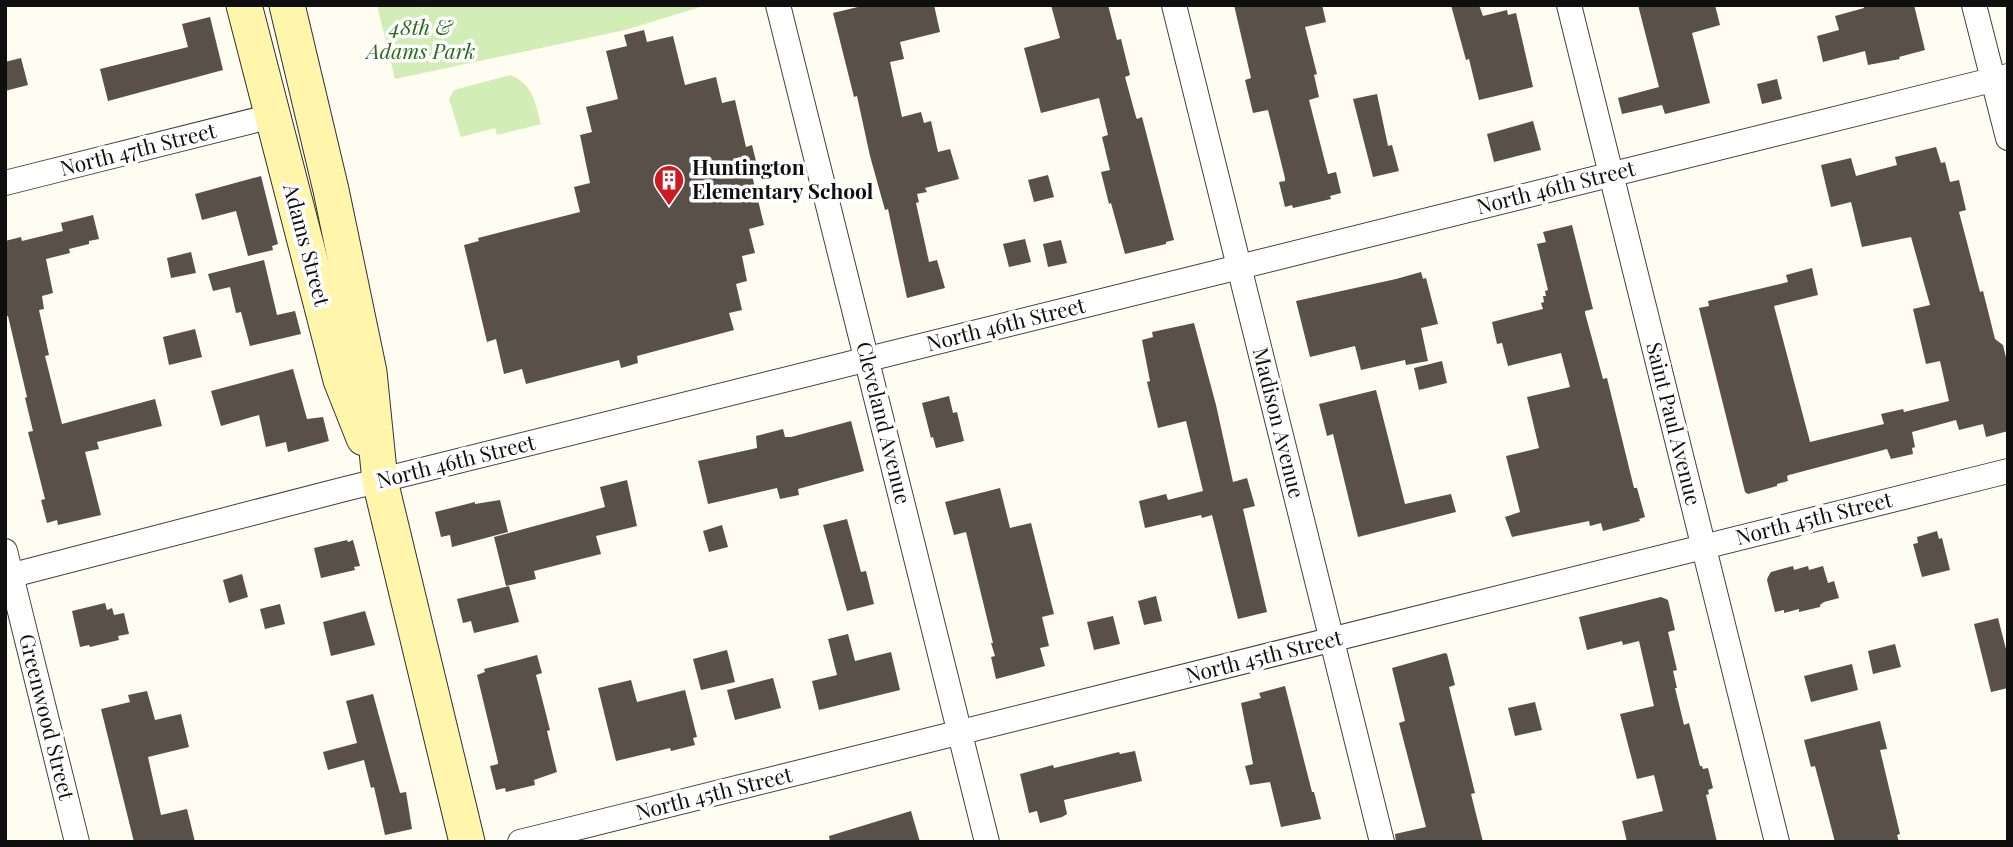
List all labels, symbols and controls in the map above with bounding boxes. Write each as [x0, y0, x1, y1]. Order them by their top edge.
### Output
park label: 48th & Adams Park [365, 12, 476, 64]
street label: North 47th Street [57, 115, 219, 181]
place label: Huntington Elementary School [692, 152, 874, 204]
street label: North 46th Street [1473, 153, 1638, 219]
building icon: Huntington Elementary School [652, 163, 686, 207]
street label: Adams Street [278, 179, 338, 309]
street label: North 46th Street [923, 290, 1088, 356]
street label: Cleveland Avenue [851, 338, 919, 507]
street label: Saint Paul Avenue [1641, 339, 1709, 508]
street label: Madison Avenue [1248, 344, 1312, 501]
street label: North 46th Street [373, 427, 538, 493]
street label: North 45th Street [1732, 484, 1895, 550]
street label: North 45th Street [1182, 622, 1345, 688]
street label: Greenwood Street [14, 631, 82, 803]
street label: North 45th Street [632, 759, 795, 825]

